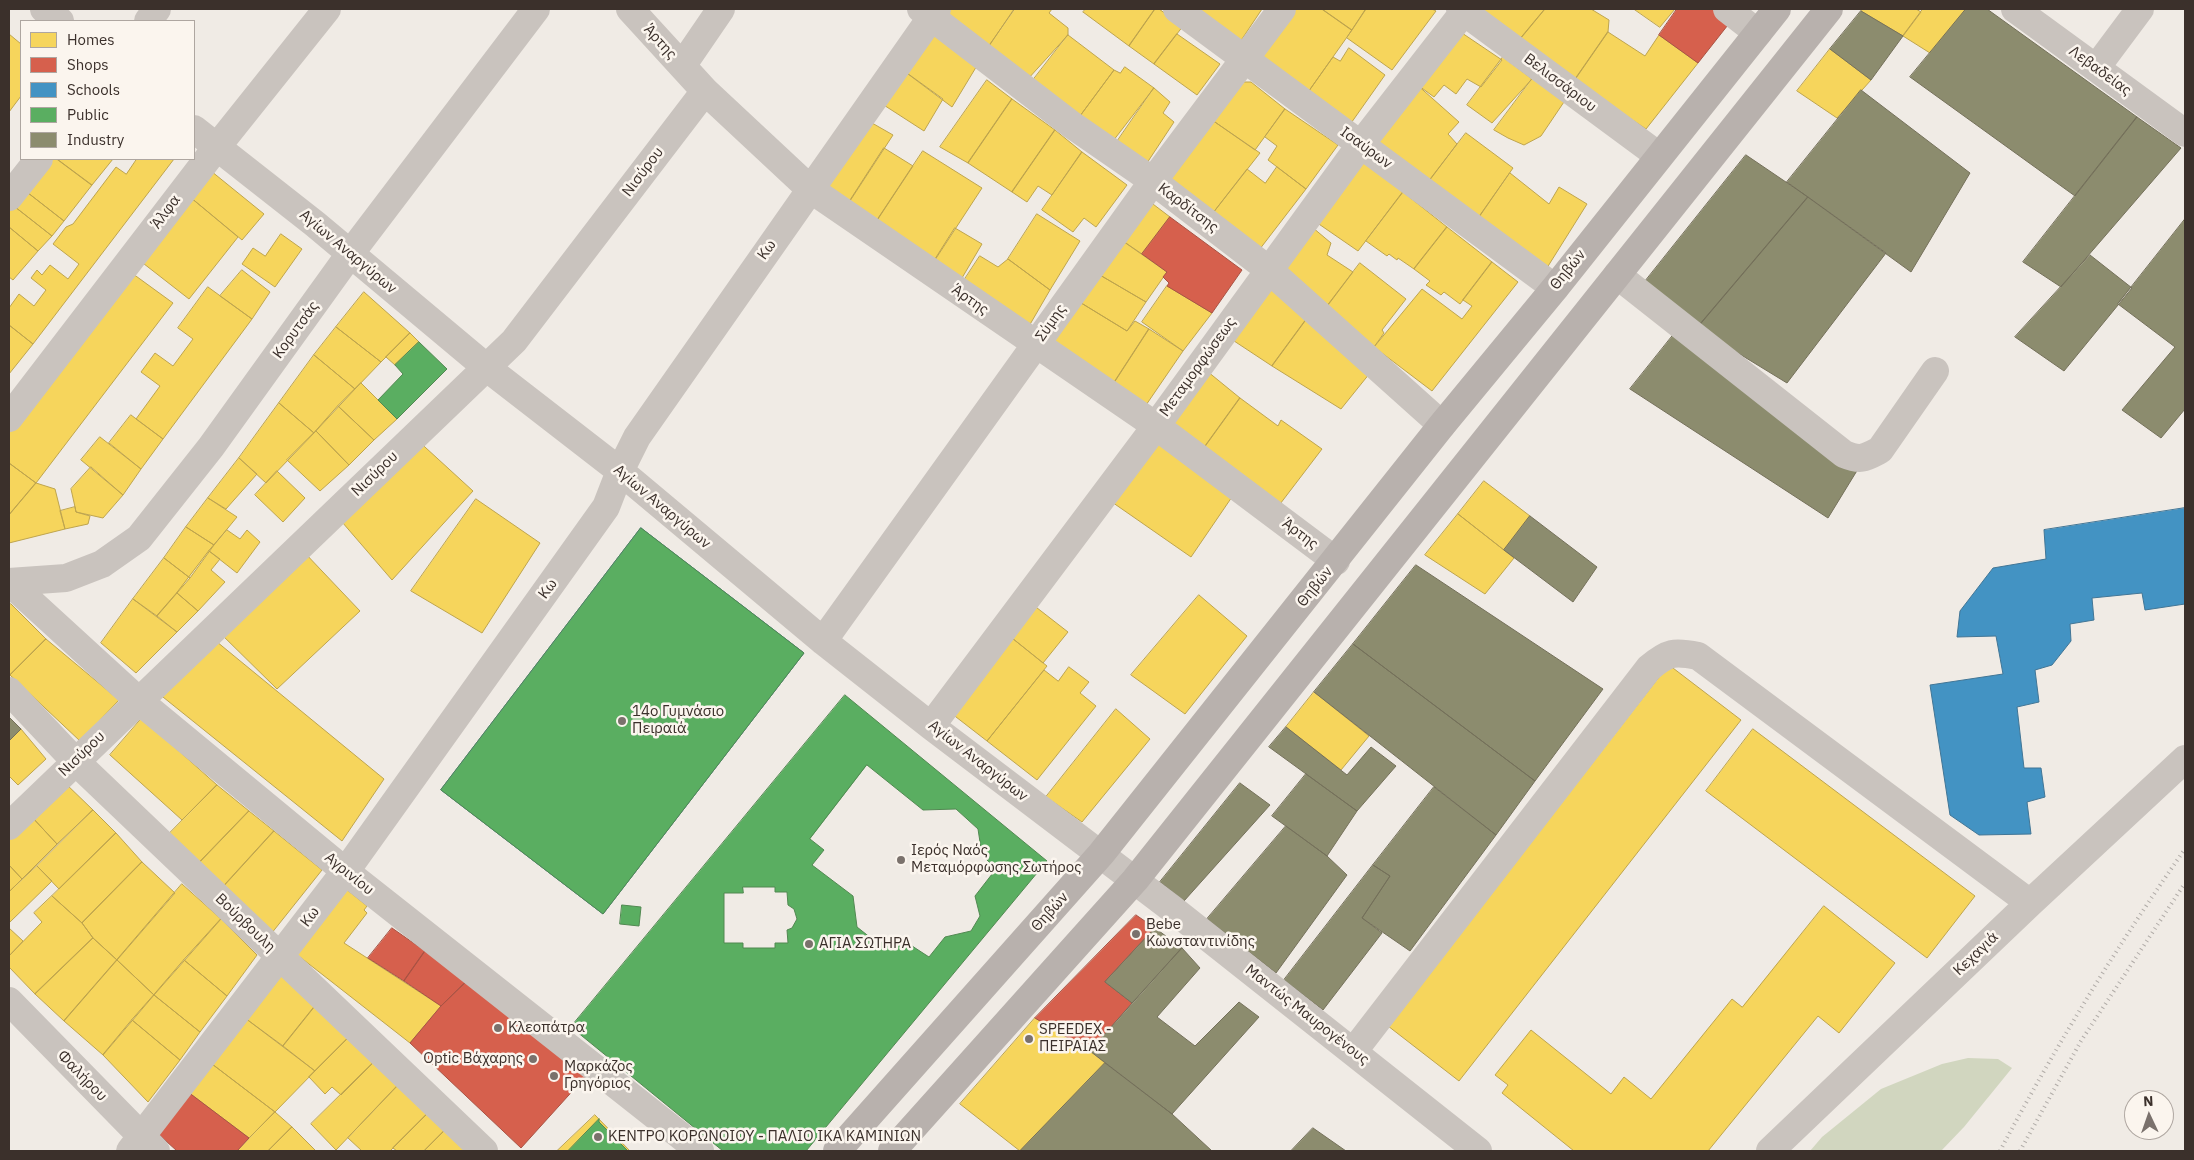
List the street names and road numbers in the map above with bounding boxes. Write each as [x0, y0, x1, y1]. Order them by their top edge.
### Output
street label: Άρτης [640, 21, 680, 63]
street label: Λεβαδείας [2065, 42, 2135, 100]
street label: Βελισσάριου [1520, 50, 1600, 116]
street label: Ισαύρων [1337, 123, 1395, 173]
street label: Νισύρου [619, 144, 667, 200]
street label: Καρδίτσης [1154, 179, 1222, 237]
street label: Άλφα [147, 192, 185, 232]
street label: Αγίων Αναργύρων [296, 206, 400, 298]
street label: Κω [754, 237, 780, 263]
street label: Θηβών [1546, 246, 1590, 294]
street label: Άρτης [948, 281, 992, 319]
street label: Κορυτσάς [269, 298, 323, 362]
street label: Σύμης [1032, 301, 1070, 345]
street label: Μεταμορφώσεως [1156, 314, 1240, 420]
street label: Νισύρου [348, 448, 402, 500]
street label: Αγίων Αναργύρων [610, 461, 714, 553]
street label: Άρτης [1278, 515, 1322, 553]
street label: Θηβών [1293, 563, 1337, 611]
street label: Κω [535, 576, 561, 602]
street label: Αγίων Αναργύρων [925, 717, 1031, 805]
street label: Νισύρου [55, 728, 109, 780]
street label: Αγρινίου [321, 849, 377, 899]
street label: Θηβών [1028, 889, 1072, 935]
street label: Βούρβουλη [211, 890, 279, 956]
street label: Κω [297, 904, 323, 930]
street label: Κεχαγιά [1950, 928, 2002, 980]
street label: Μαντώς Μαυρογένους [1241, 961, 1373, 1069]
street label: Φαλήρου [53, 1047, 111, 1105]

